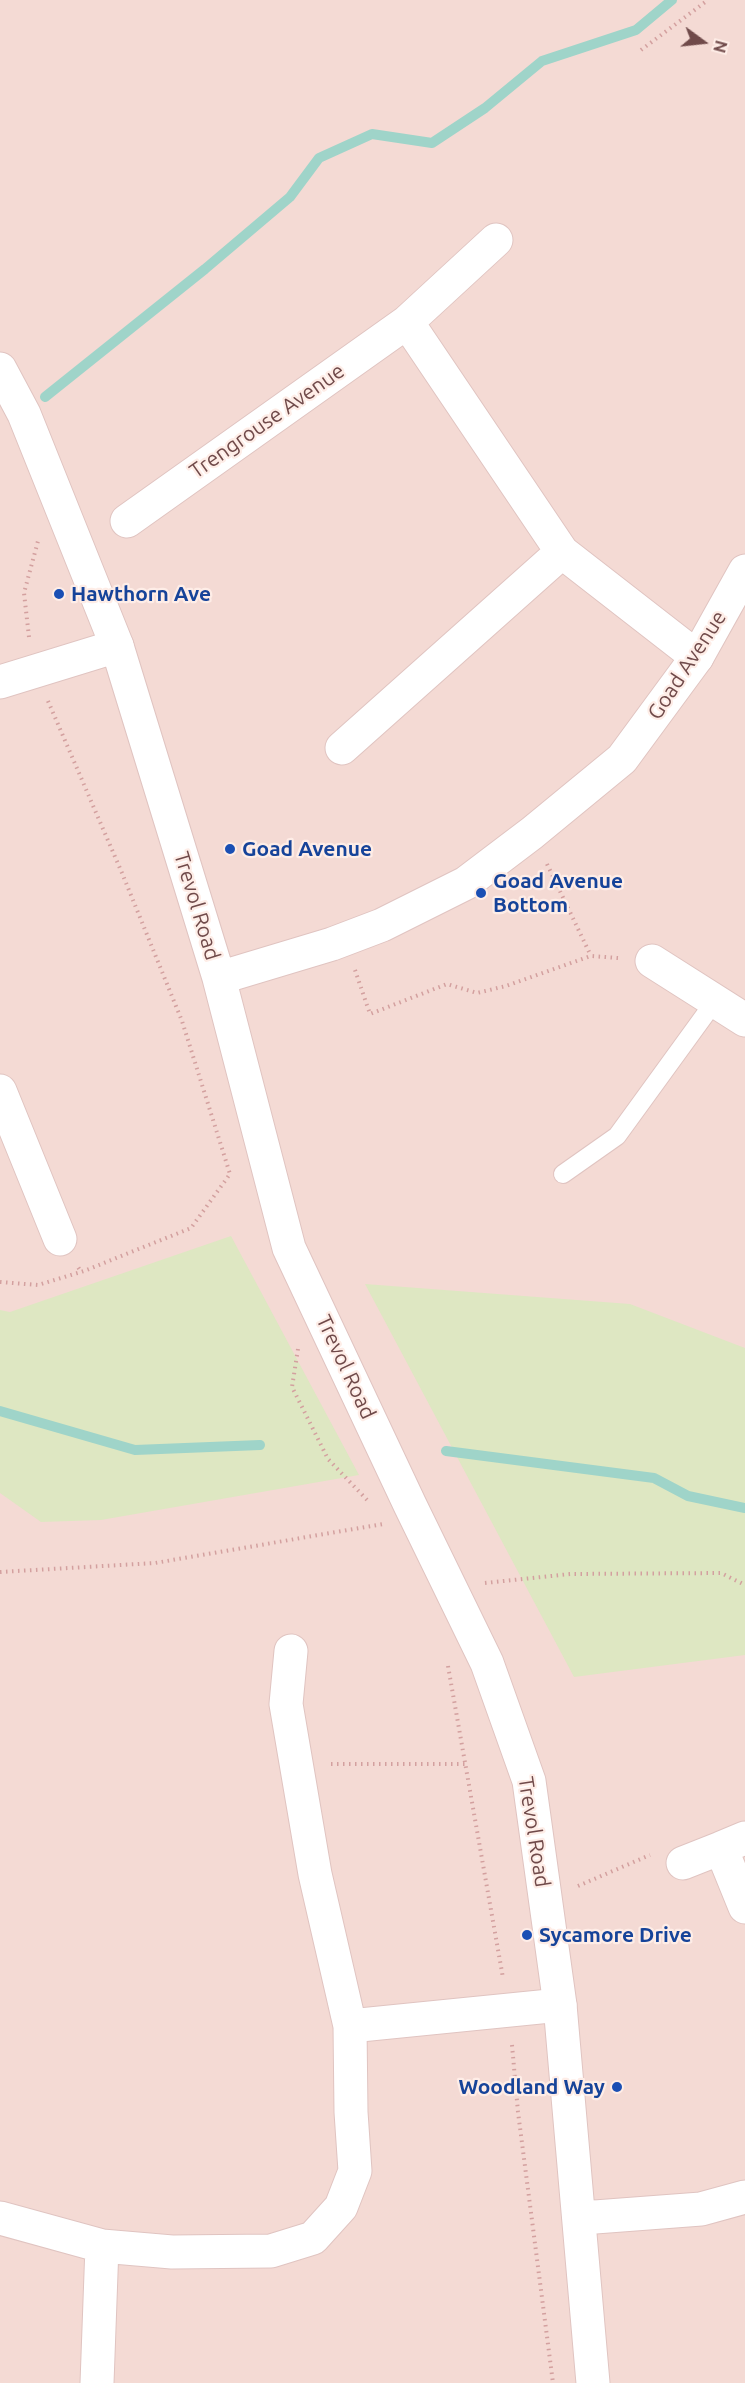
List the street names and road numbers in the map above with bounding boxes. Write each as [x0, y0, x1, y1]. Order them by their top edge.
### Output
street label: Trengrouse Avenue [185, 358, 349, 484]
street label: Goad Avenue [642, 606, 732, 724]
street label: Trevol Road [169, 849, 225, 963]
street label: Trevol Road [311, 1311, 381, 1423]
street label: Trevol Road [513, 1775, 555, 1889]

